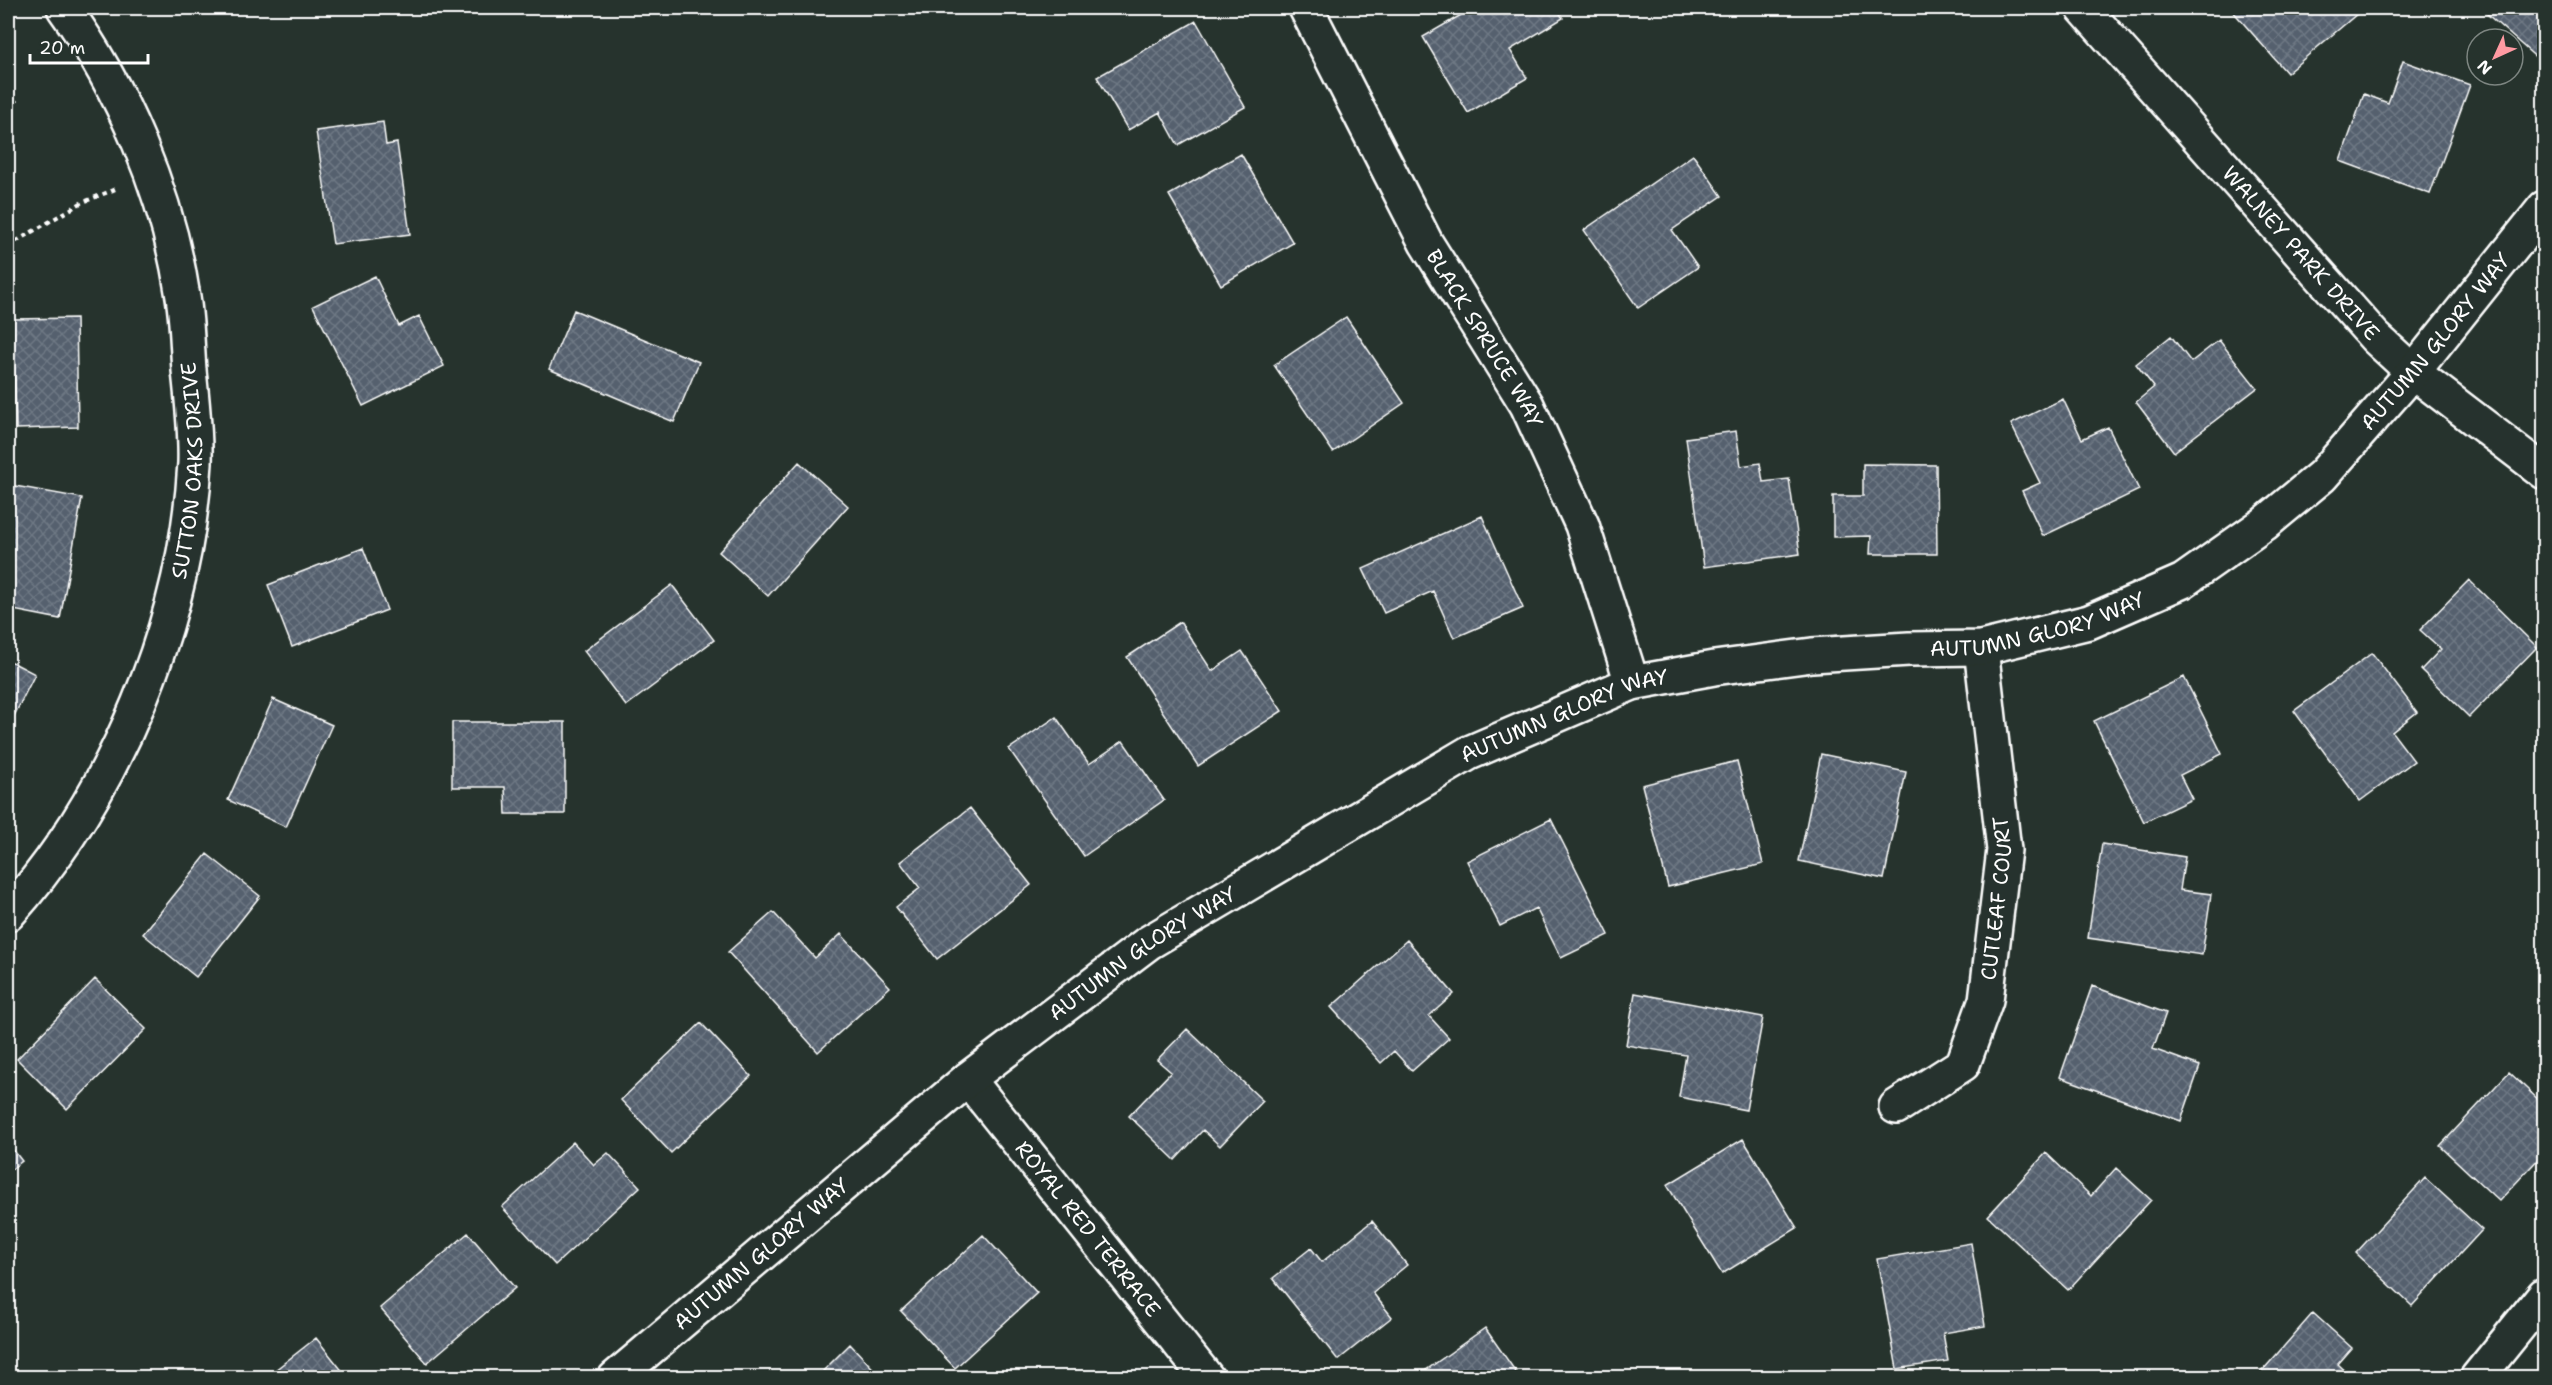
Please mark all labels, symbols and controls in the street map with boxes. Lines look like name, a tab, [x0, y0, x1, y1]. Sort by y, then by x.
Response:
scale bar	[30, 27, 148, 65]
north arrow	[2465, 27, 2525, 87]
text: 20 m	[39, 36, 85, 60]
text: N	[2473, 55, 2497, 79]
street label: WALNEY PARK DRIVE	[2216, 160, 2386, 347]
street label: BLACK SPRUCE WAY	[1420, 244, 1550, 432]
street label: AUTUMN GLORY WAY	[2354, 247, 2517, 436]
street label: SUTTON OAKS DRIVE	[165, 361, 209, 582]
street label: AUTUMN GLORY WAY	[1930, 585, 2150, 663]
street label: AUTUMN GLORY WAY	[1455, 663, 1671, 769]
street label: CUTLEAF COURT	[1974, 815, 2019, 982]
street label: AUTUMN GLORY WAY	[1043, 879, 1242, 1027]
street label: ROYAL RED TERRACE	[1009, 1135, 1167, 1323]
street label: AUTUMN GLORY WAY	[668, 1171, 855, 1336]

